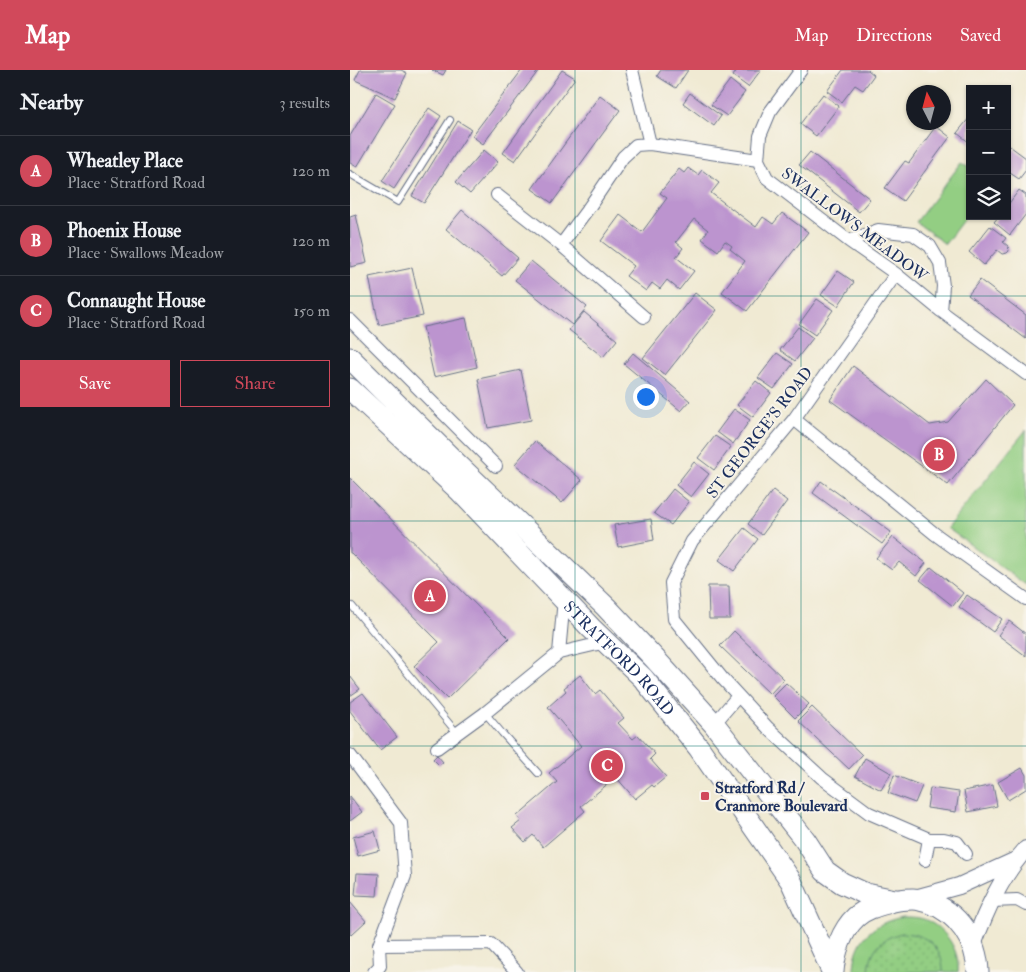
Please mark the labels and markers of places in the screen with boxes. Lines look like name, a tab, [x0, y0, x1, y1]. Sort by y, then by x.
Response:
pin: B	[923, 436, 955, 474]
pin: A	[414, 577, 446, 615]
pin: C	[591, 747, 623, 785]
place label: Stratford Rd / Cranmore Boulevard	[715, 778, 848, 816]
marker: Stratford Rd / Cranmore Boulevard	[699, 790, 711, 802]

